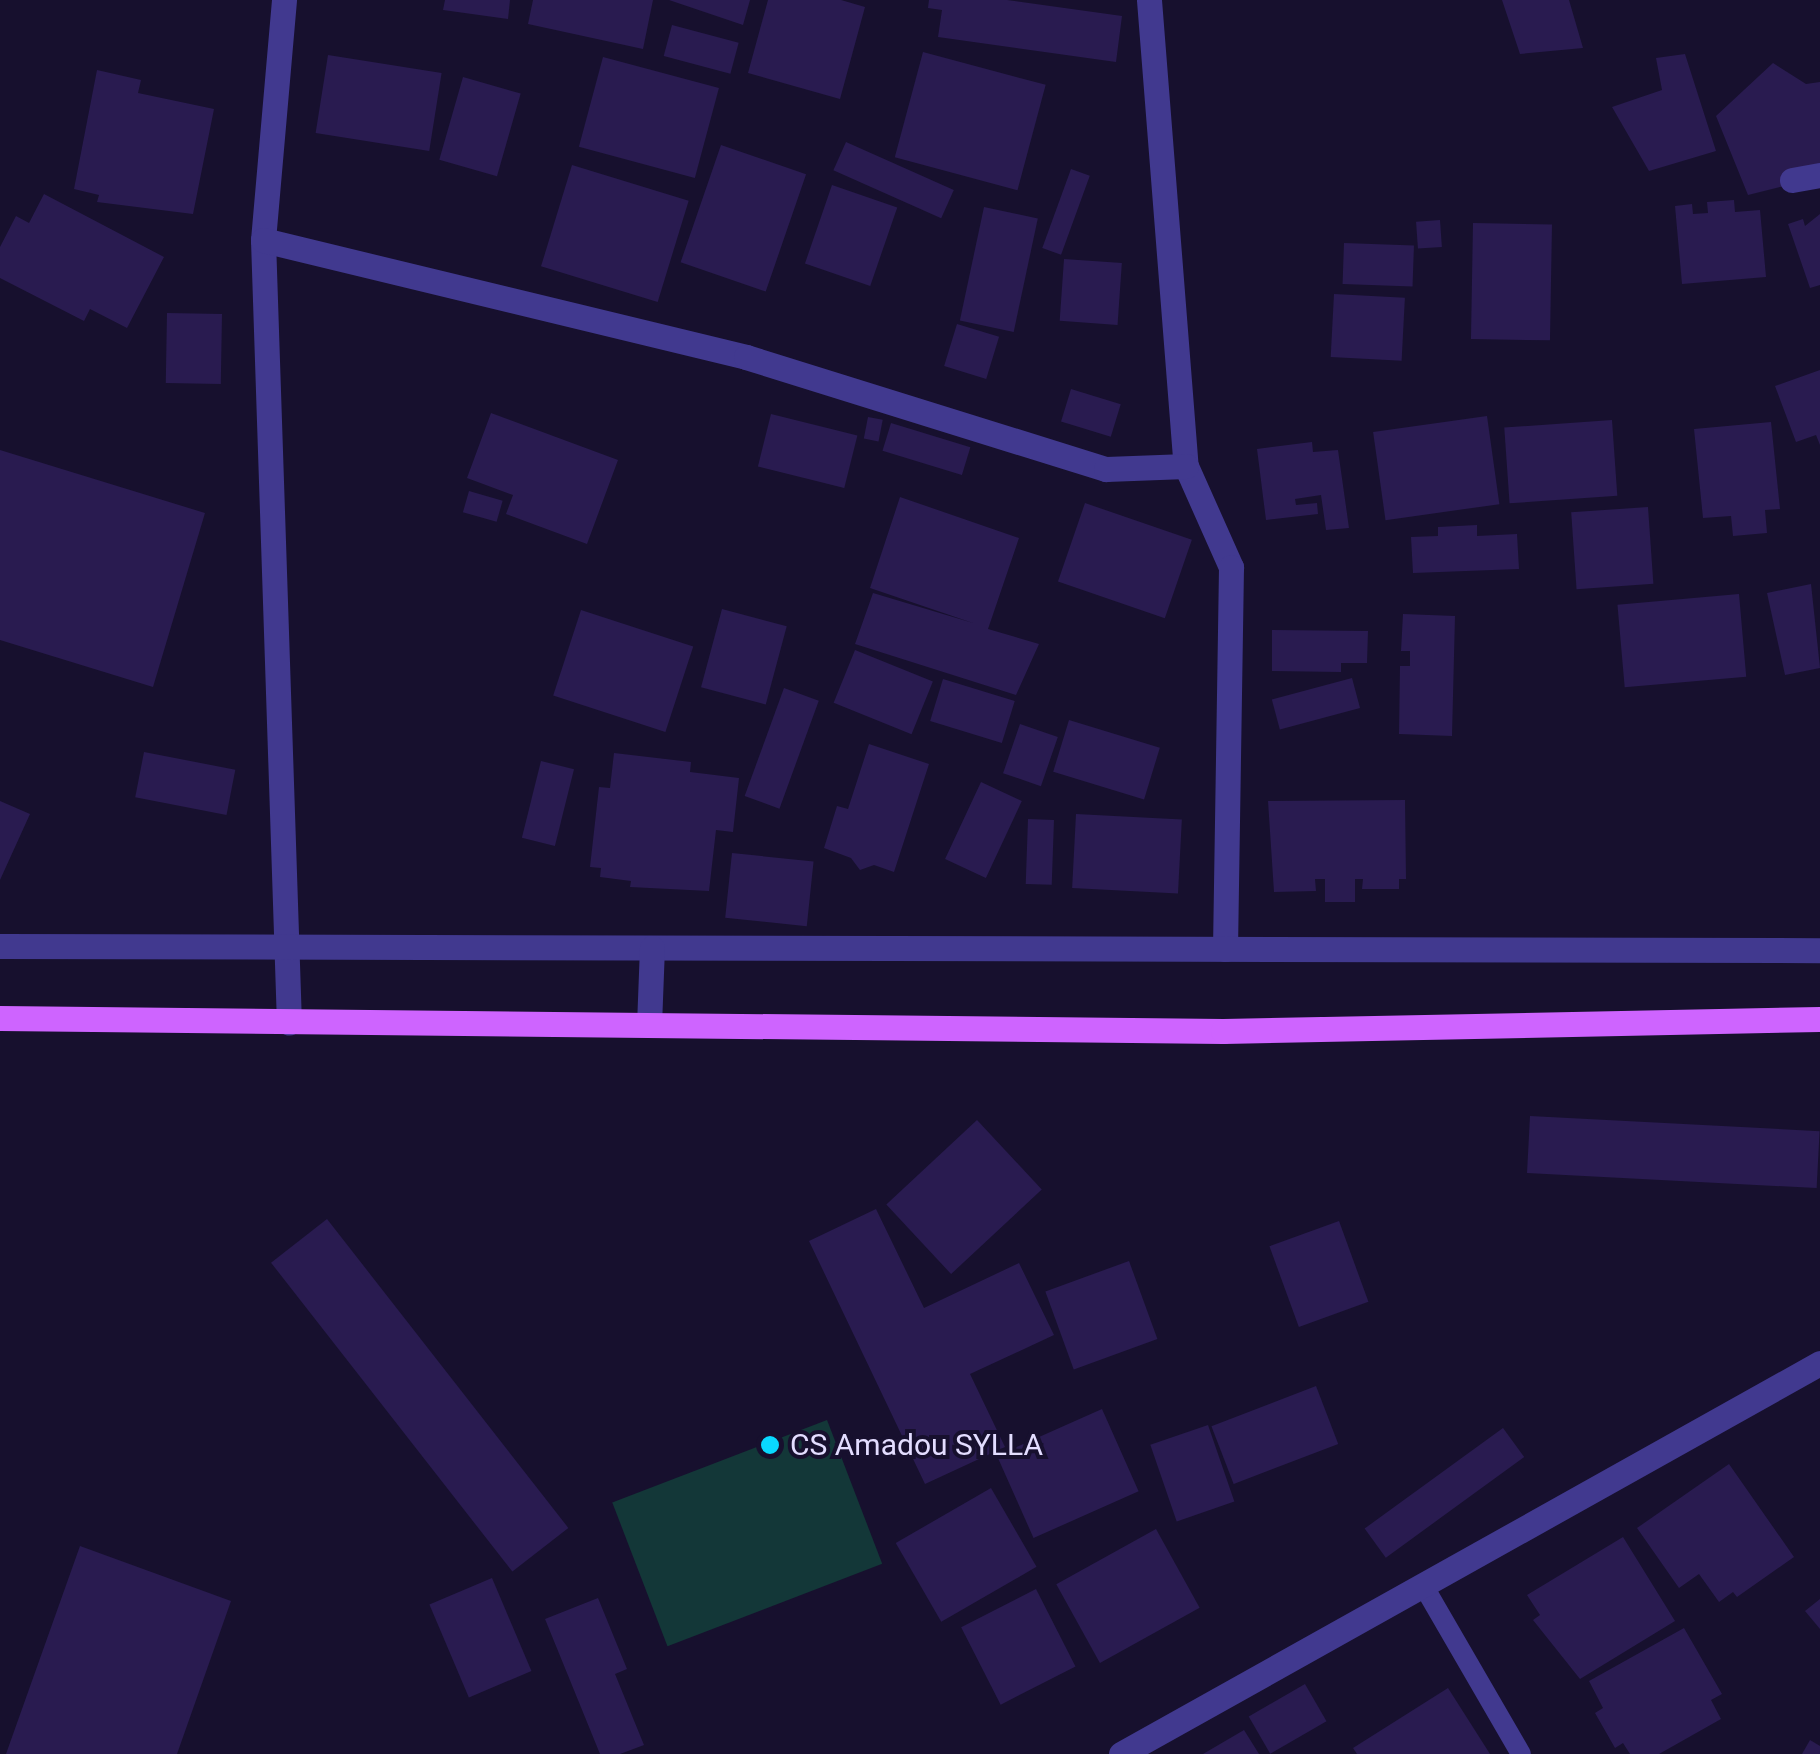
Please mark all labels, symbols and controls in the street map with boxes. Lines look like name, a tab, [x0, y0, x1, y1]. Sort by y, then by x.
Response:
place label: CS Amadou SYLLA	[790, 1427, 1043, 1463]
marker: CS Amadou SYLLA	[759, 1434, 781, 1456]

